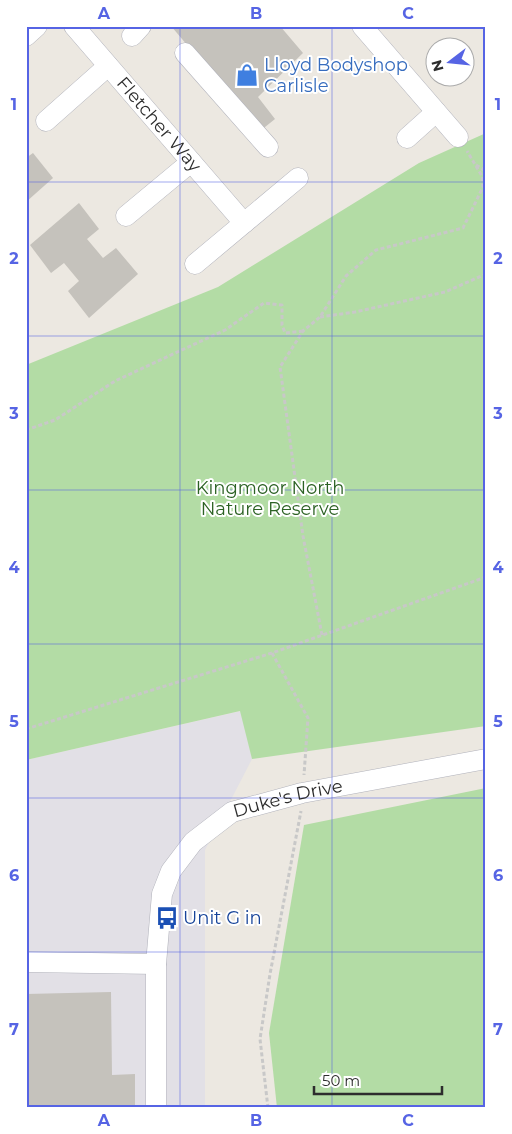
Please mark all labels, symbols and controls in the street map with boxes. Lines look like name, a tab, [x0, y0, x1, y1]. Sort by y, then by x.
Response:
text: A	[97, 4, 111, 23]
text: B	[250, 4, 262, 23]
text: C	[402, 4, 414, 23]
north arrow	[424, 38, 474, 88]
place label: Lloyd Bodyshop Carlisle	[264, 54, 408, 97]
text: N	[427, 58, 448, 74]
shop icon: Lloyd Bodyshop Carlisle	[234, 62, 260, 88]
street label: Fletcher Way	[112, 73, 206, 177]
text: 1	[11, 95, 17, 114]
text: 1	[495, 95, 501, 114]
text: 2	[9, 249, 19, 268]
text: 2	[493, 249, 503, 268]
text: 3	[8, 404, 19, 423]
text: 3	[492, 404, 503, 423]
park label: Kingmoor North Nature Reserve	[196, 477, 344, 520]
text: 4	[8, 558, 20, 577]
text: 4	[492, 558, 504, 577]
text: 5	[9, 712, 19, 731]
text: 5	[493, 712, 503, 731]
street label: Duke's Drive	[230, 775, 344, 822]
text: 6	[9, 866, 19, 885]
text: 6	[493, 866, 503, 885]
bus stop icon: Unit G in	[154, 905, 180, 931]
place label: Unit G in	[183, 907, 262, 929]
text: 7	[9, 1020, 19, 1039]
text: 7	[493, 1020, 503, 1039]
scale bar	[314, 1064, 442, 1096]
text: 50 m	[322, 1071, 360, 1090]
text: A	[97, 1111, 111, 1130]
text: B	[250, 1111, 262, 1130]
text: C	[402, 1111, 414, 1130]

